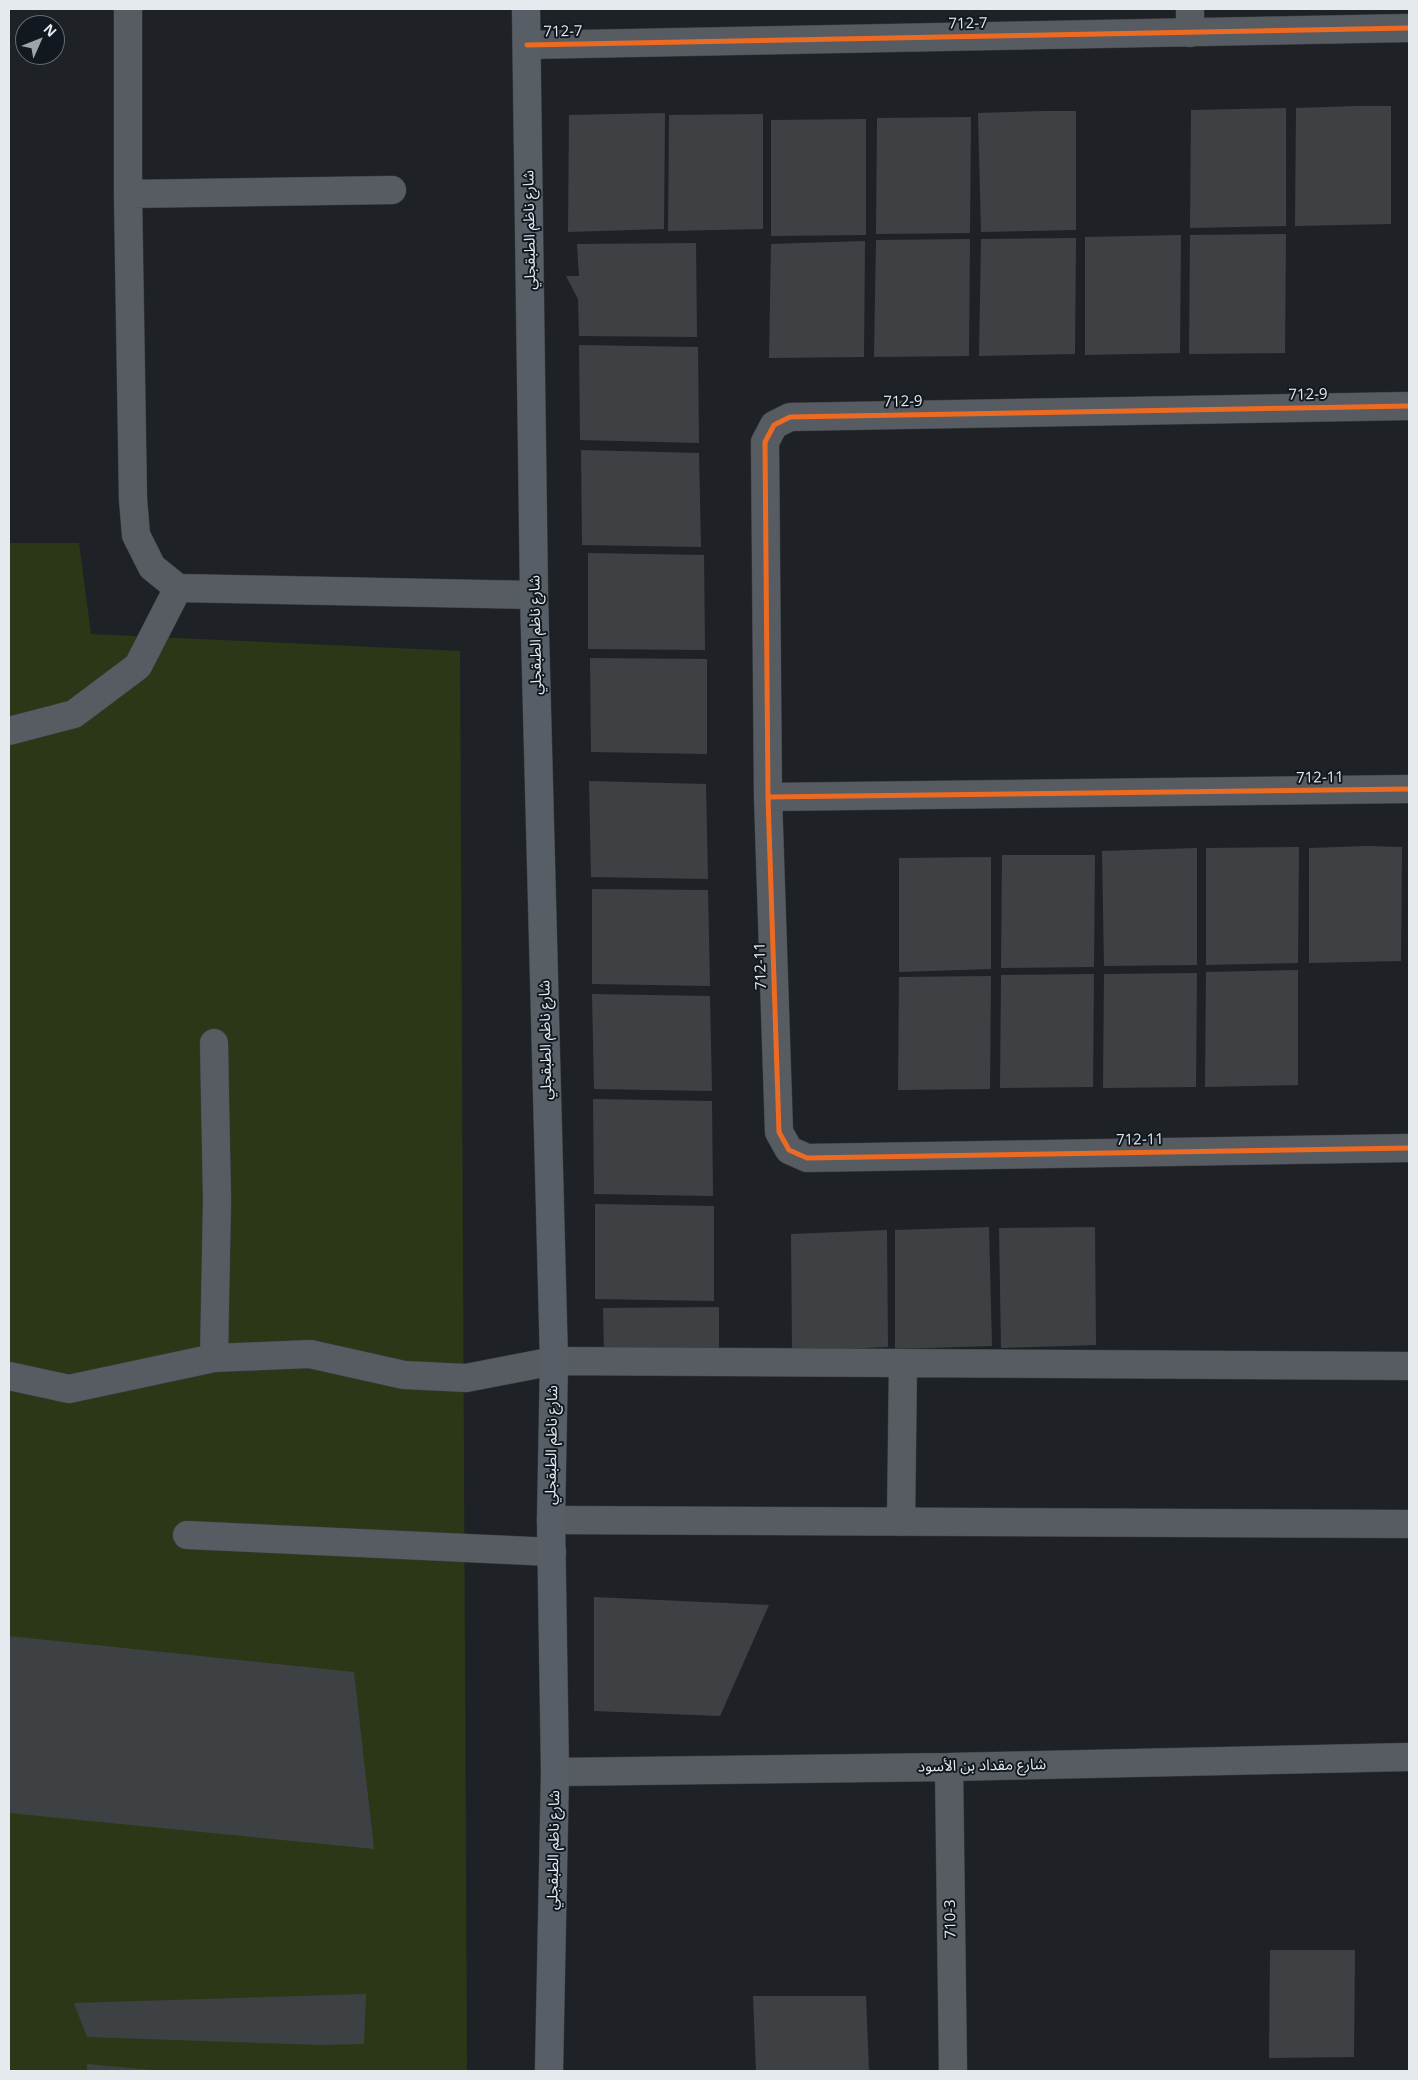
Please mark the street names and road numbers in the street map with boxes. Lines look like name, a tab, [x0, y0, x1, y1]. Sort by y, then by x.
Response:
street label: 712-7	[948, 15, 988, 33]
street label: 712-7	[543, 23, 583, 41]
street label: شارع ناظم الطبقجلي	[520, 170, 540, 290]
street label: 712-9	[1288, 386, 1328, 404]
street label: 712-9	[883, 393, 923, 411]
street label: شارع ناظم الطبقجلي	[526, 575, 546, 695]
street label: 712-11	[1296, 769, 1344, 787]
street label: 712-11	[751, 942, 771, 990]
street label: شارع ناظم الطبقجلي	[536, 980, 556, 1100]
street label: 712-11	[1116, 1131, 1164, 1149]
street label: شارع ناظم الطبقجلي	[542, 1385, 562, 1505]
street label: شارع مقداد بن الأسود	[918, 1756, 1046, 1776]
street label: شارع ناظم الطبقجلي	[544, 1790, 564, 1910]
street label: 710-3	[942, 1899, 960, 1939]

